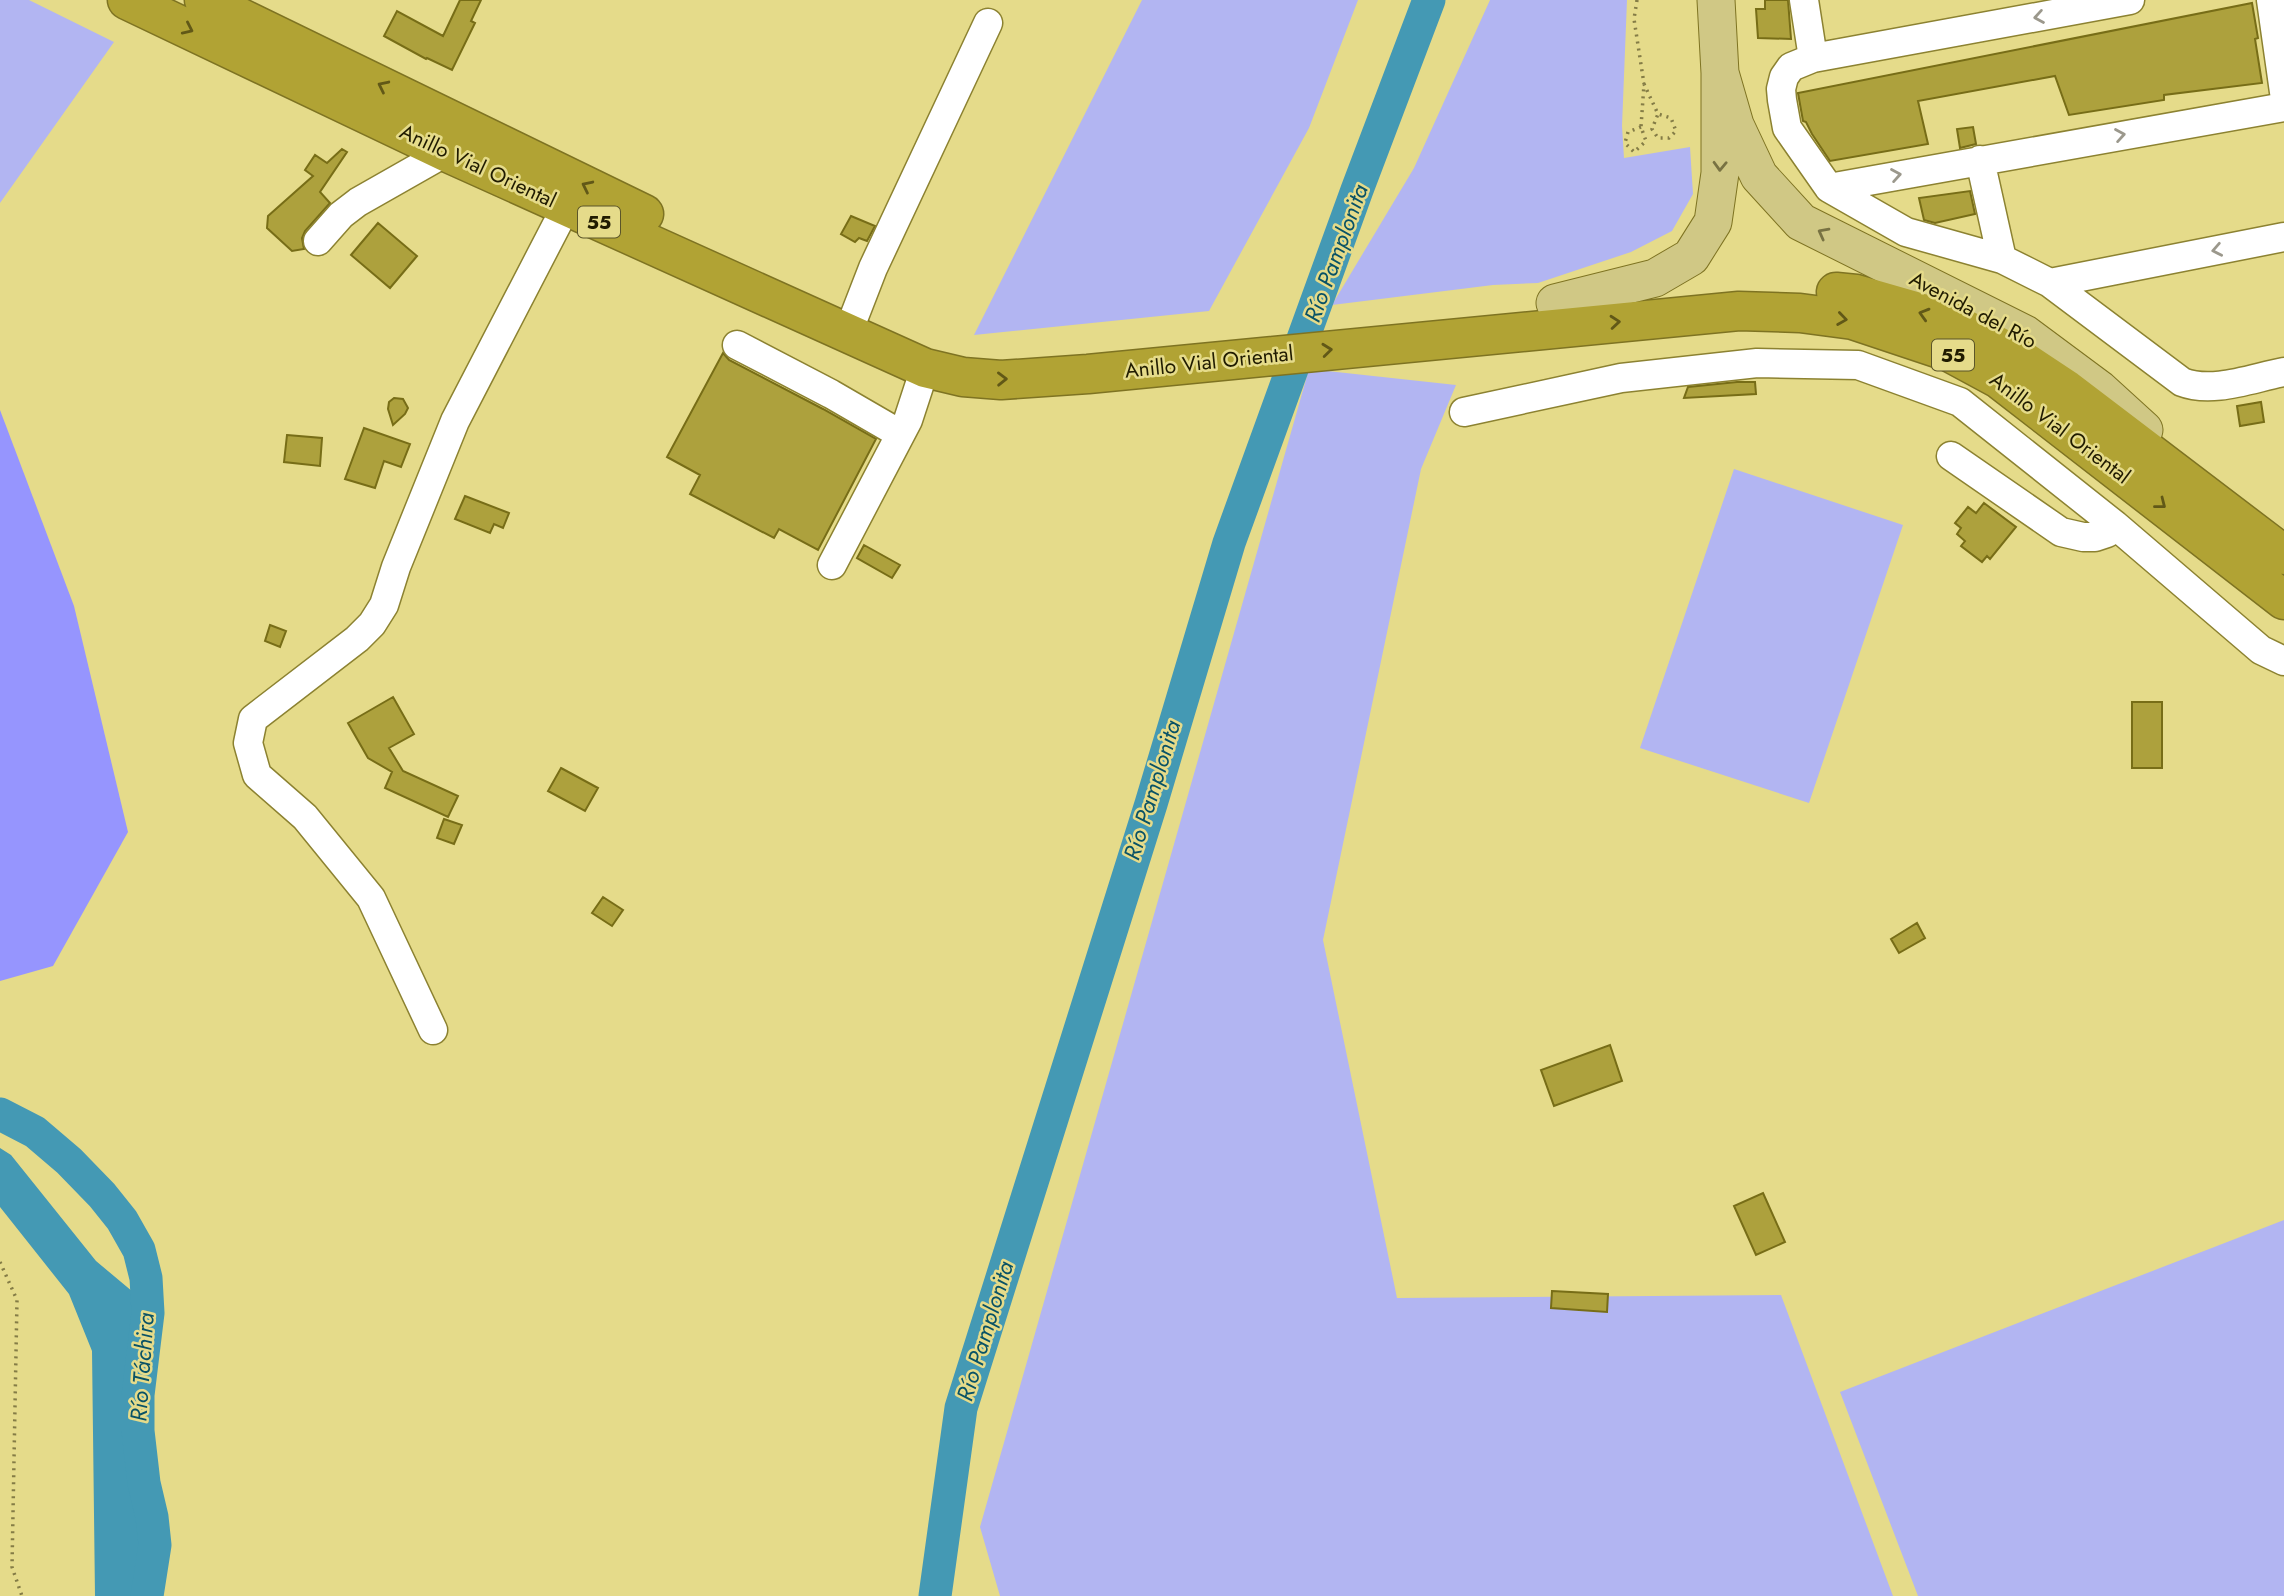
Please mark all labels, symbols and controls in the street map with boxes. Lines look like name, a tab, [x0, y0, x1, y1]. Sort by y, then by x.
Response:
one-way arrow	[2033, 9, 2045, 24]
one-way arrow	[181, 21, 193, 35]
one-way arrow	[378, 80, 390, 94]
street label: Anillo Vial Oriental	[395, 117, 561, 215]
one-way arrow	[2114, 129, 2126, 144]
one-way arrow	[1712, 161, 1727, 172]
one-way arrow	[1890, 169, 1902, 184]
water label: Río Pamplonita	[1295, 179, 1377, 327]
one-way arrow	[582, 181, 594, 195]
road number: 55	[578, 206, 620, 238]
one-way arrow	[1818, 228, 1830, 242]
one-way arrow	[2211, 242, 2223, 257]
street label: Avenida del Río	[1904, 264, 2042, 356]
one-way arrow	[1918, 307, 1930, 322]
one-way arrow	[1836, 311, 1848, 326]
one-way arrow	[1610, 315, 1621, 330]
street label: Anillo Vial Oriental	[1123, 338, 1295, 386]
road number: 55	[1932, 340, 1974, 370]
one-way arrow	[1321, 343, 1332, 358]
street label: Anillo Vial Oriental	[1983, 365, 2137, 491]
one-way arrow	[997, 371, 1008, 387]
one-way arrow	[2154, 496, 2166, 509]
water label: Río Pamplonita	[1115, 716, 1189, 864]
water label: Río Pamplonita	[948, 1257, 1022, 1405]
water label: Río Táchira	[121, 1311, 163, 1423]

